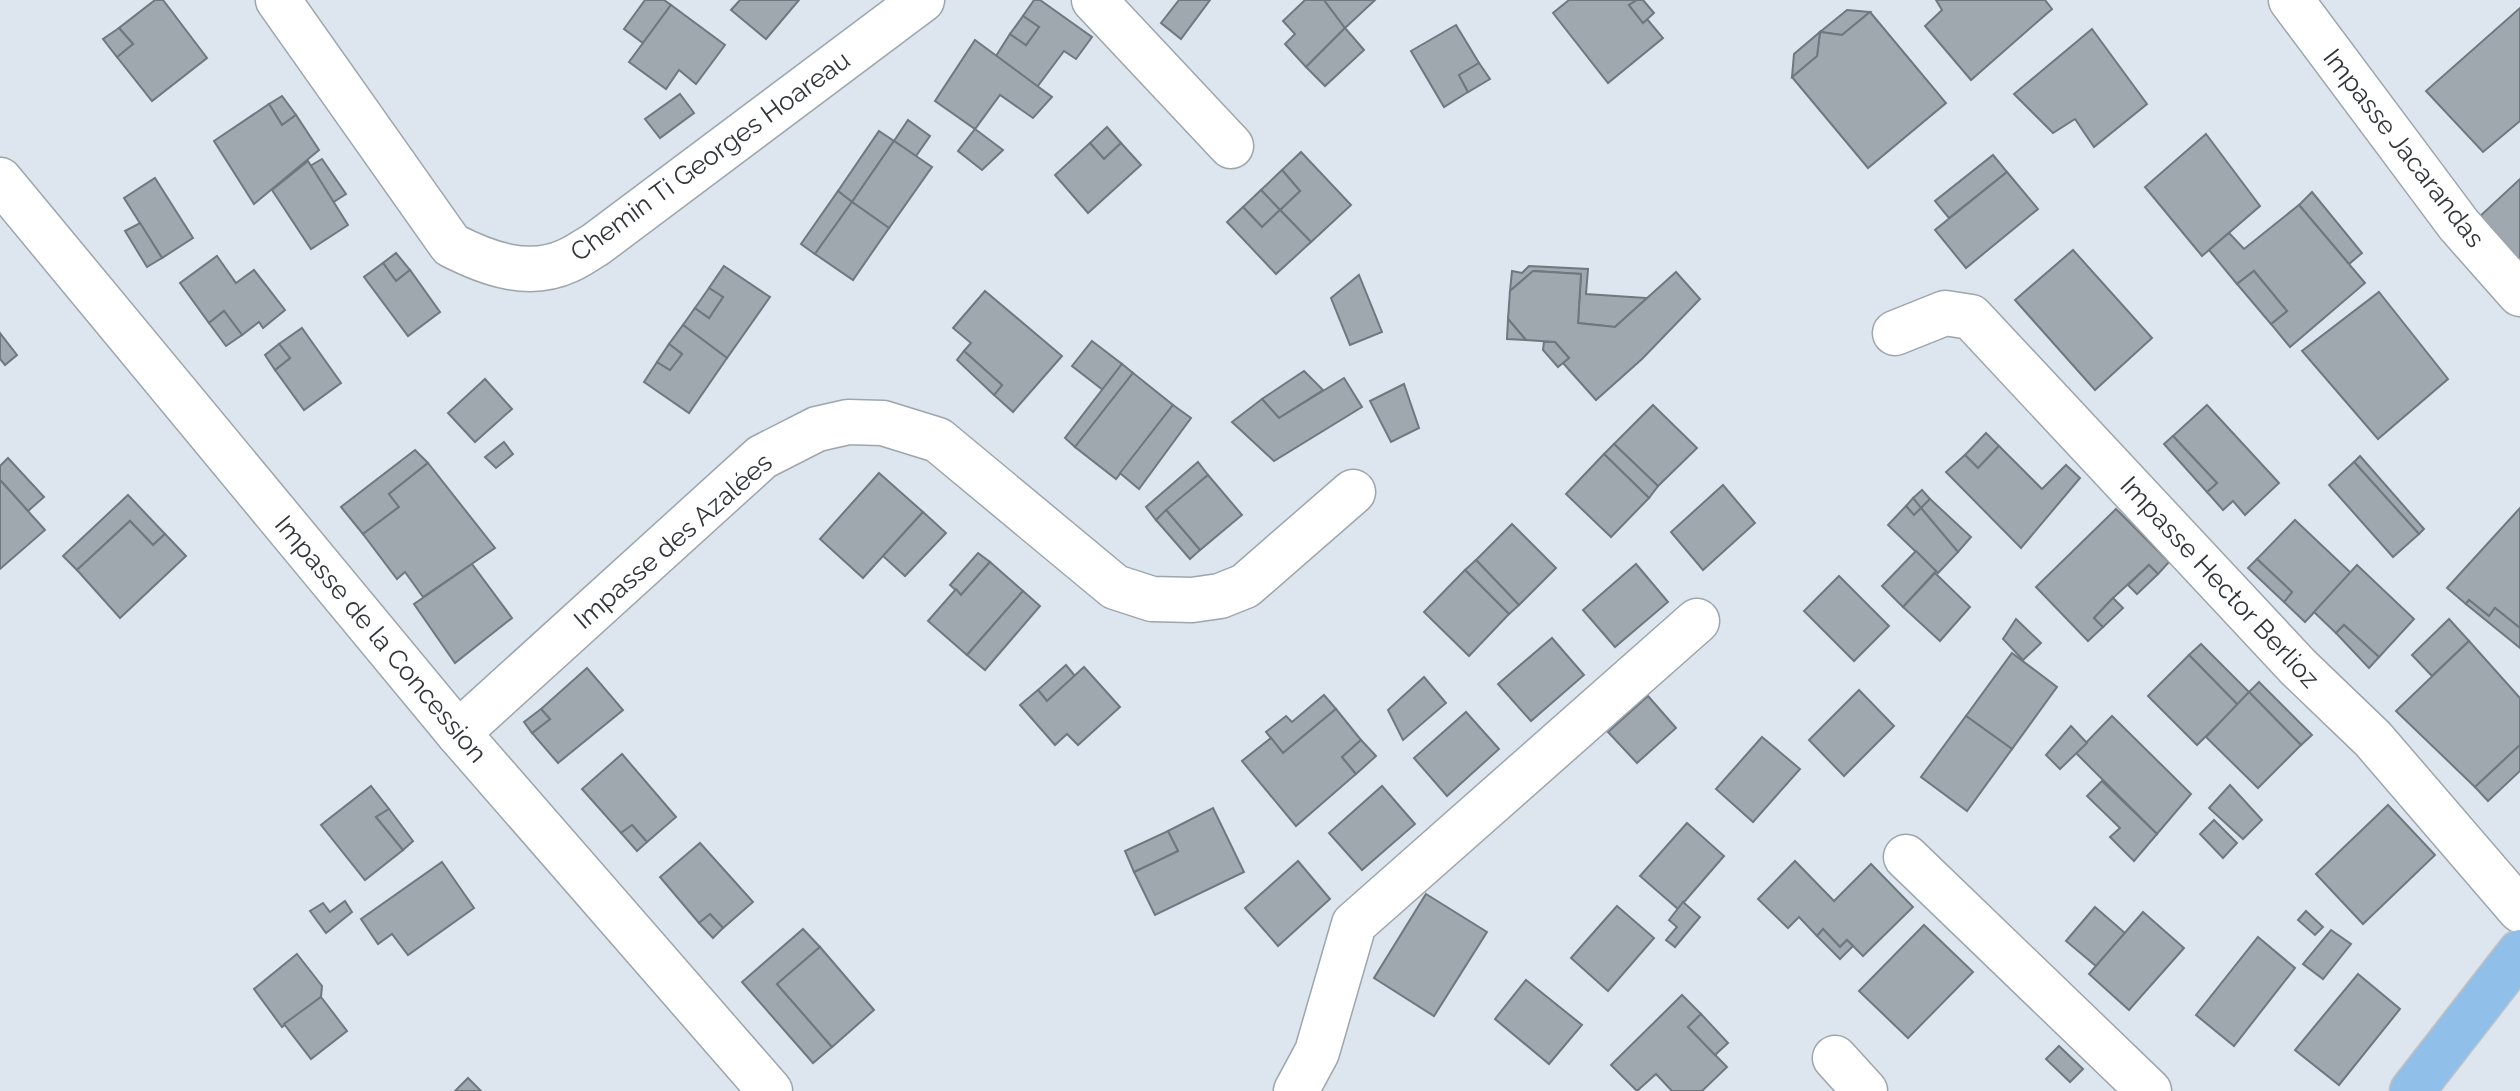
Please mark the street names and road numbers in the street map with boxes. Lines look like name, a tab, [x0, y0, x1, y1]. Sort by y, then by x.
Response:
street label: Impasse Jacarandas	[2317, 43, 2491, 253]
street label: Chemin Ti Georges Hoareau	[565, 45, 855, 267]
street label: Impasse des Azalées	[568, 447, 778, 635]
street label: Impasse Hector Berlioz	[2114, 470, 2326, 694]
street label: Impasse de la Concession	[269, 510, 493, 768]

